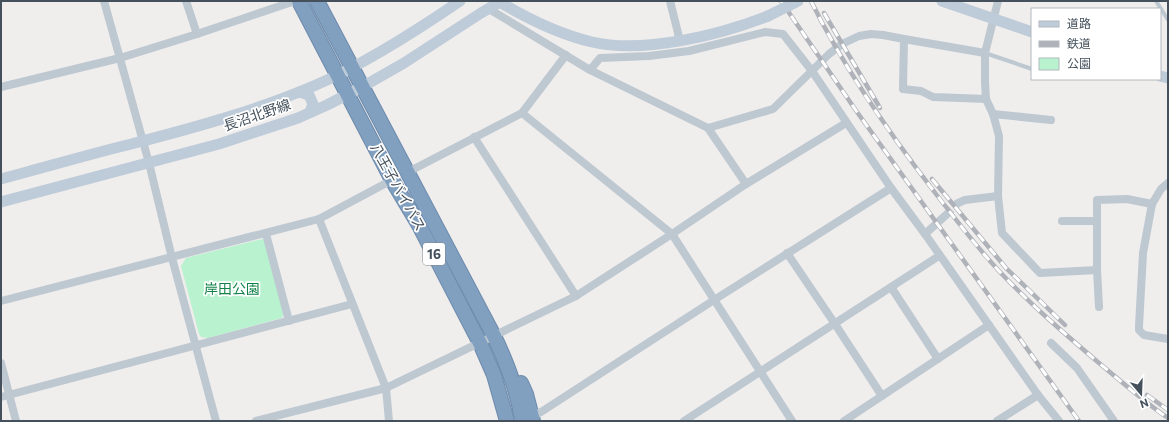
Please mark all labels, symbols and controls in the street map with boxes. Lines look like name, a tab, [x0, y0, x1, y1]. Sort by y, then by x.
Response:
legend	[1031, 8, 1161, 80]
text: 道路	[1067, 16, 1091, 30]
text: 鉄道	[1067, 36, 1091, 50]
text: 公園	[1067, 56, 1091, 70]
street label: 長沼北野線	[221, 95, 293, 134]
street label: 八王子バイパス	[367, 140, 430, 234]
road number: 16	[423, 243, 445, 265]
park label: 岸田公園	[204, 280, 260, 297]
north arrow	[1121, 374, 1161, 414]
text: N	[1138, 396, 1150, 411]

